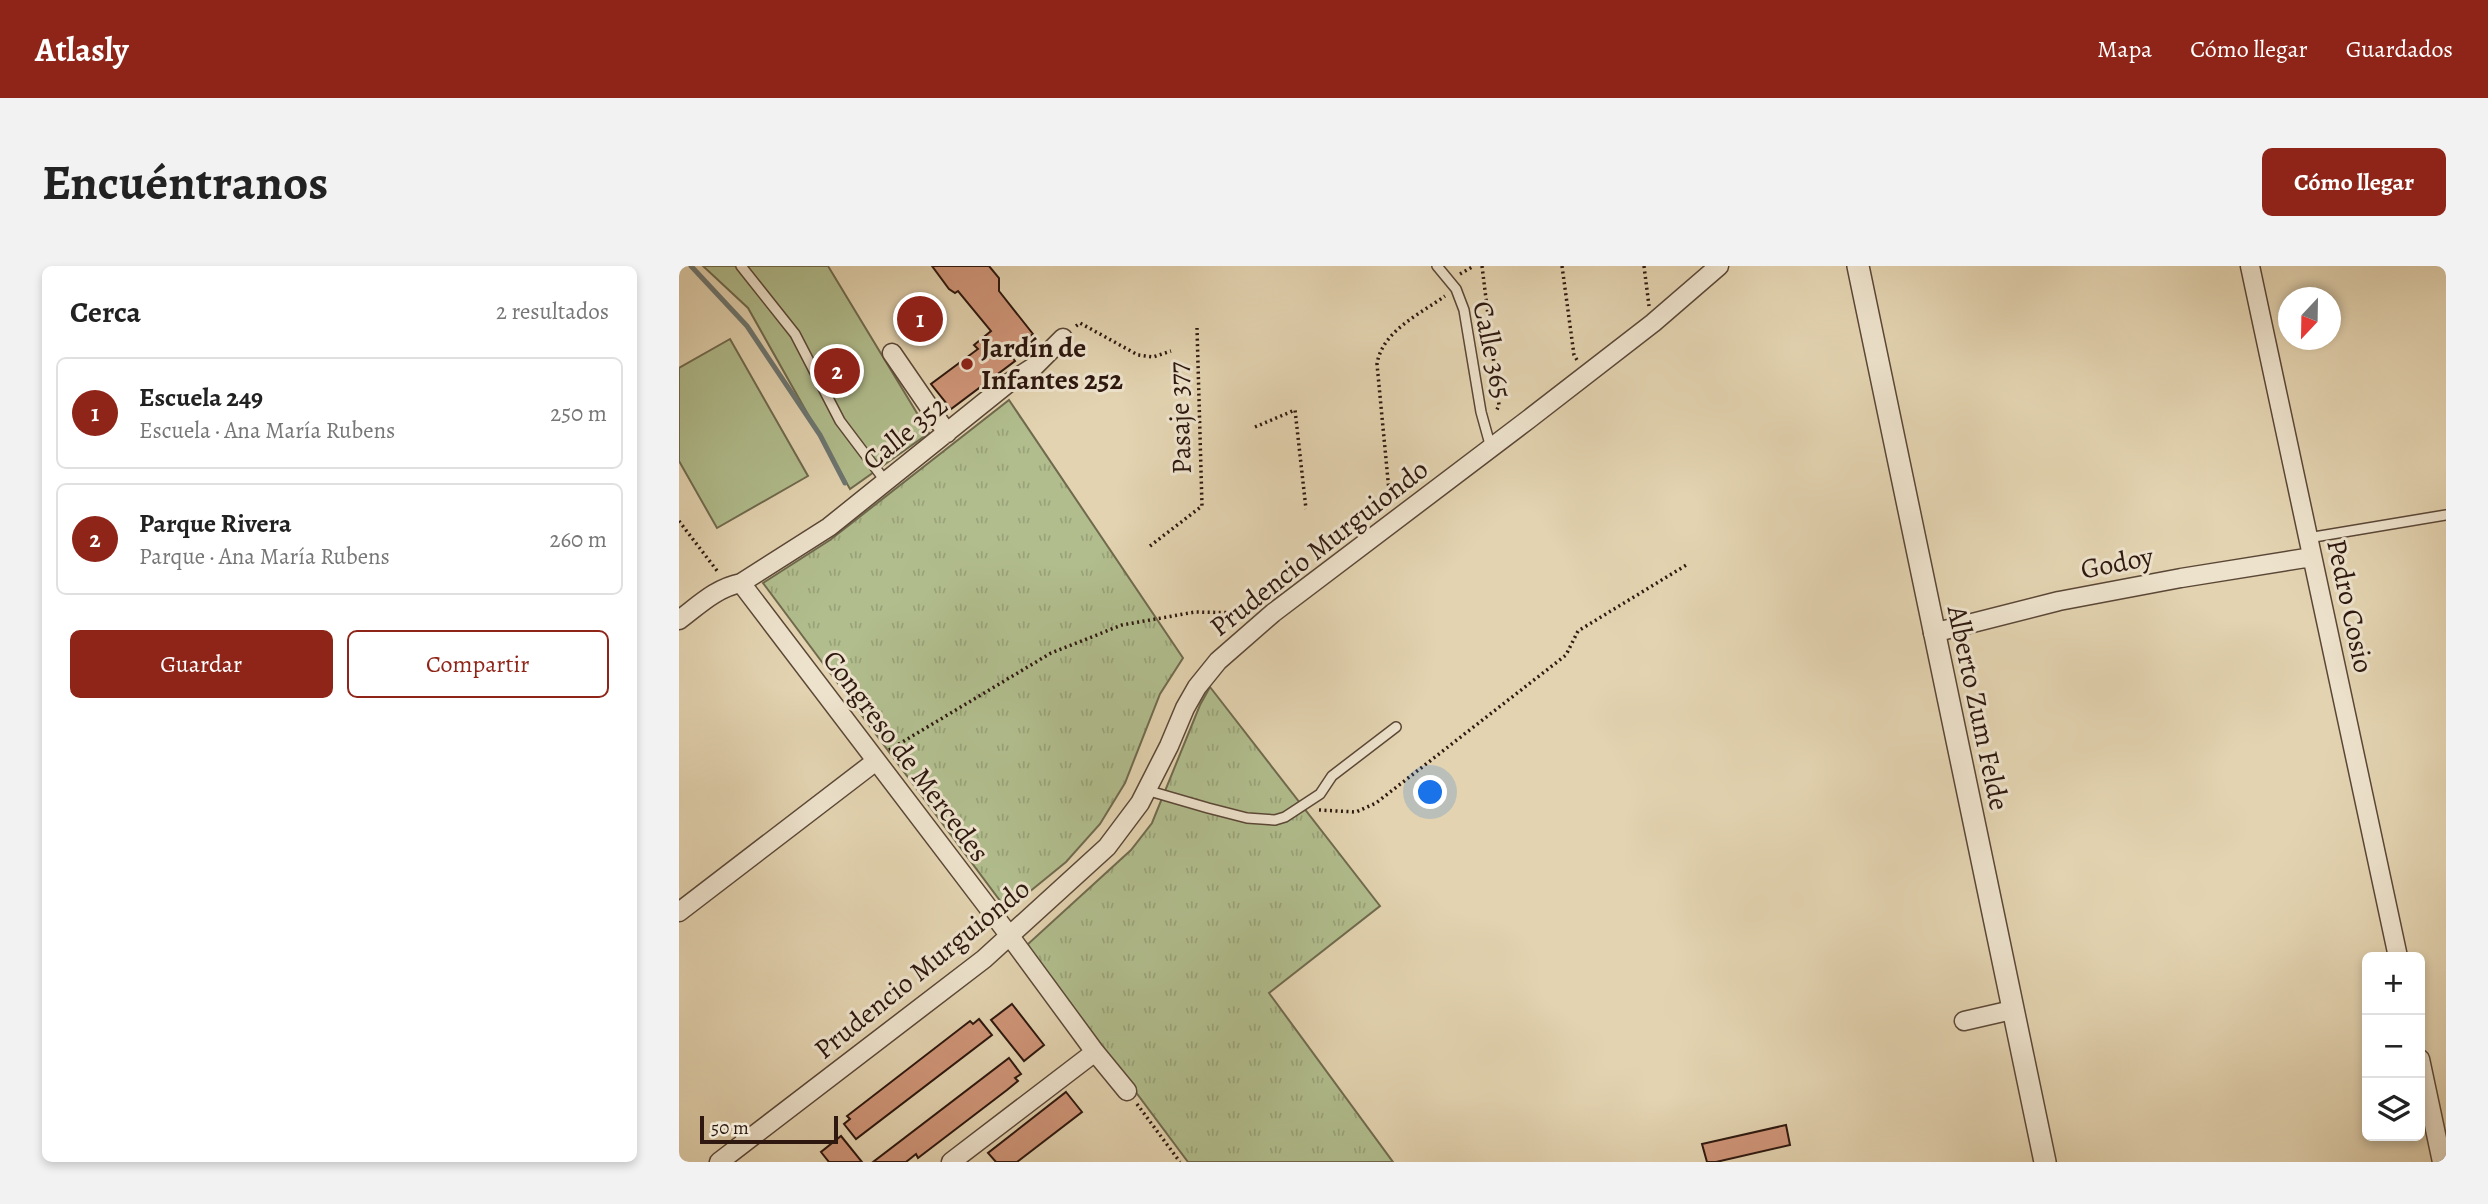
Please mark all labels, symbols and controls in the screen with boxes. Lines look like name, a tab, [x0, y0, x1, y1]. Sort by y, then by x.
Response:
text: Atlasly	[35, 27, 129, 72]
text: Mapa	[2097, 33, 2152, 65]
text: Cómo llegar	[2190, 33, 2308, 65]
text: Guardados	[2346, 33, 2453, 65]
button: Cómo llegar	[2262, 148, 2446, 216]
text: Encuéntranos	[42, 149, 328, 216]
north arrow	[2278, 287, 2341, 350]
text: Cerca	[70, 292, 141, 332]
pin: 1	[897, 293, 943, 345]
text: 2 resultados	[496, 296, 609, 327]
street label: Calle 365	[1463, 298, 1521, 402]
place label: Jardín de Infantes 252	[981, 329, 1123, 399]
pin: 2	[814, 345, 860, 397]
marker: Jardín de Infantes 252	[959, 356, 975, 372]
street label: Pasaje 377	[1159, 361, 1201, 475]
text: Escuela 249	[139, 380, 263, 415]
street label: Calle 352	[854, 387, 956, 479]
text: 1	[91, 398, 99, 429]
text: 250 m	[550, 398, 607, 429]
text: Escuela · Ana María Rubens	[139, 415, 395, 446]
street label: Prudencio Murguiondo	[1202, 451, 1436, 645]
text: Parque Rivera	[139, 506, 292, 541]
text: 2	[89, 524, 101, 555]
text: 260 m	[549, 524, 607, 555]
street label: Pedro Cosio	[2317, 536, 2383, 676]
street label: Godoy	[2077, 537, 2157, 589]
text: Parque · Ana María Rubens	[139, 541, 390, 572]
street label: Alberto Zum Felde	[1938, 601, 2018, 814]
button: Guardar	[70, 630, 333, 698]
button: Compartir	[347, 630, 609, 698]
street label: Congreso de Mercedes	[814, 642, 998, 870]
your location	[1413, 775, 1447, 809]
street label: Prudencio Murguiondo	[806, 870, 1038, 1068]
map controls	[2362, 952, 2425, 1141]
button: +	[2362, 952, 2425, 1015]
button: −	[2362, 1015, 2425, 1078]
button: layers	[2362, 1078, 2425, 1141]
scale bar	[700, 1113, 838, 1145]
text: 50 m	[711, 1115, 749, 1141]

